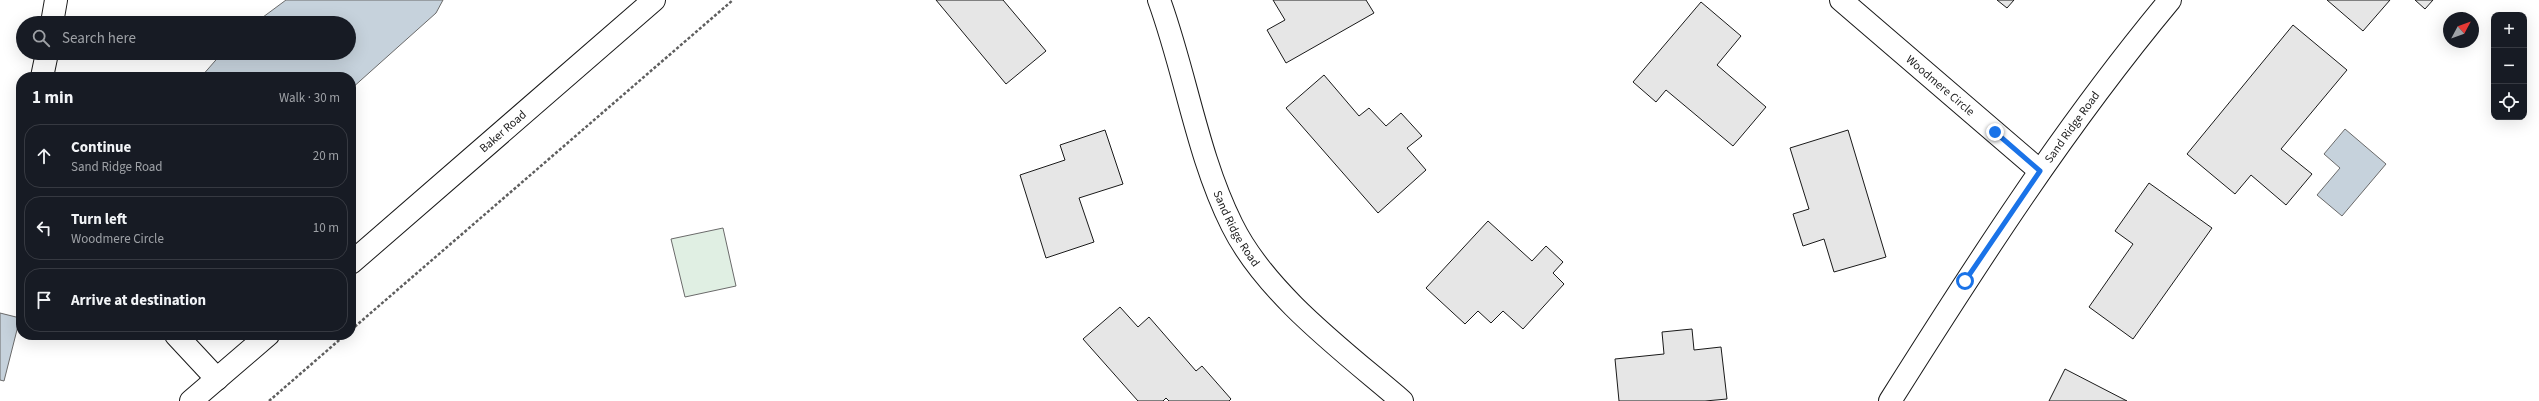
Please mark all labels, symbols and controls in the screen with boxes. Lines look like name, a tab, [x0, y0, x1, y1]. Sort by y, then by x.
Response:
north arrow	[2443, 12, 2479, 48]
map controls	[2491, 12, 2527, 120]
button: +	[2491, 12, 2527, 48]
search box	[16, 16, 356, 60]
icon: search	[30, 27, 52, 49]
text: Search here	[62, 28, 136, 49]
button: −	[2491, 48, 2527, 84]
street label: Woodmere Circle	[1902, 51, 1978, 120]
button: locate	[2491, 84, 2527, 120]
text: 1 min	[32, 86, 73, 110]
street label: Sand Ridge Road	[2040, 88, 2104, 166]
text: Walk · 30 m	[279, 89, 340, 107]
street label: Baker Road	[476, 106, 530, 156]
route end	[1986, 123, 2004, 141]
text: Continue	[71, 137, 131, 158]
icon: ahead	[33, 145, 55, 167]
text: 20 m	[313, 147, 339, 165]
text: Sand Ridge Road	[71, 158, 163, 176]
street label: Sand Ridge Road	[1209, 188, 1264, 270]
text: Turn left	[71, 209, 127, 230]
icon: left	[33, 217, 55, 239]
text: 10 m	[313, 219, 339, 237]
text: Woodmere Circle	[71, 230, 164, 248]
route start	[1956, 272, 1974, 290]
icon: arrive	[33, 289, 55, 311]
text: Arrive at destination	[71, 290, 206, 311]

